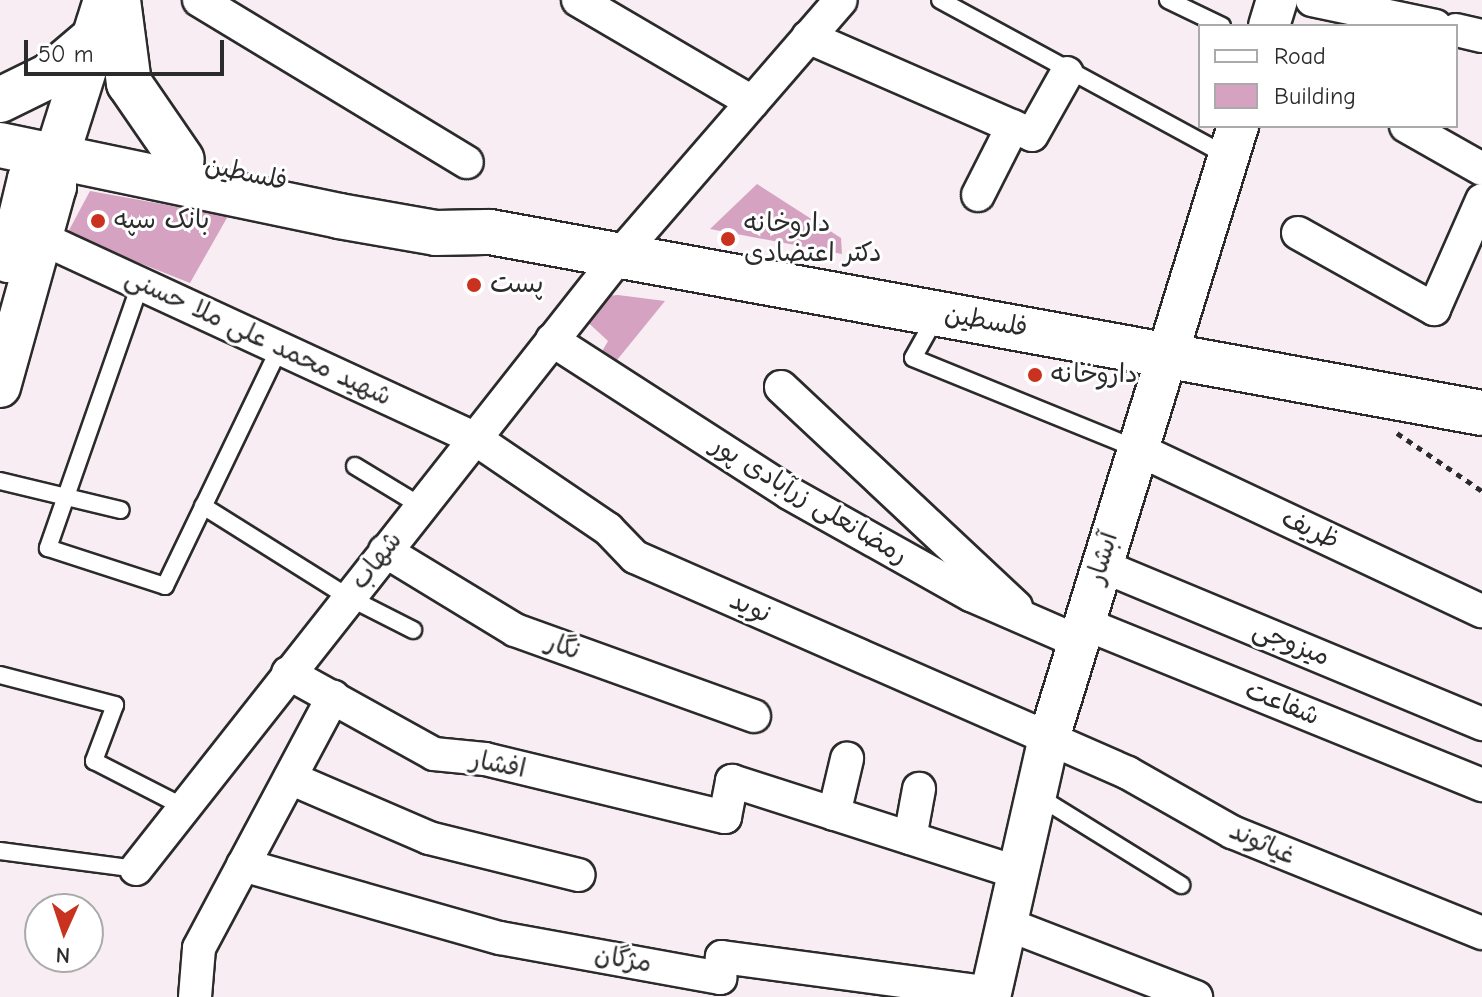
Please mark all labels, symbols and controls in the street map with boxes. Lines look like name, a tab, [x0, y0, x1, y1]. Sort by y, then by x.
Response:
scale bar	[28, 24, 228, 74]
legend	[1198, 24, 1458, 128]
text: 50 m	[38, 40, 94, 68]
text: Road	[1274, 42, 1326, 70]
text: Building	[1274, 82, 1356, 110]
street label: فلسطین	[202, 150, 290, 198]
place label: بانک سپه	[114, 205, 209, 237]
place label: داروخانه دکتر اعتضادی	[744, 208, 882, 270]
marker: بانک سپه	[89, 212, 107, 230]
marker: داروخانه دکتر اعتضادی	[719, 230, 737, 248]
street label: شهید محمد علی ملا حسنی	[120, 263, 396, 413]
place label: پست	[490, 269, 544, 301]
marker: پست	[465, 276, 483, 294]
street label: فلسطین	[942, 299, 1030, 345]
place label: داروخانه	[1051, 359, 1138, 391]
marker: داروخانه	[1026, 366, 1044, 384]
street label: رمضانعلی زرآبادی پور	[705, 430, 913, 572]
street label: ظریف	[1276, 503, 1344, 557]
street label: شهاب	[345, 526, 409, 596]
street label: آبشار	[1080, 528, 1126, 588]
street label: نوید	[725, 585, 775, 631]
street label: میزوجی	[1248, 615, 1334, 673]
street label: نگار	[542, 627, 584, 667]
street label: شفاعت	[1240, 675, 1324, 733]
street label: افشار	[468, 744, 528, 786]
street label: غیاثوند	[1224, 816, 1300, 872]
north arrow	[24, 893, 104, 973]
street label: مژگان	[592, 940, 654, 980]
text: N	[55, 942, 71, 968]

